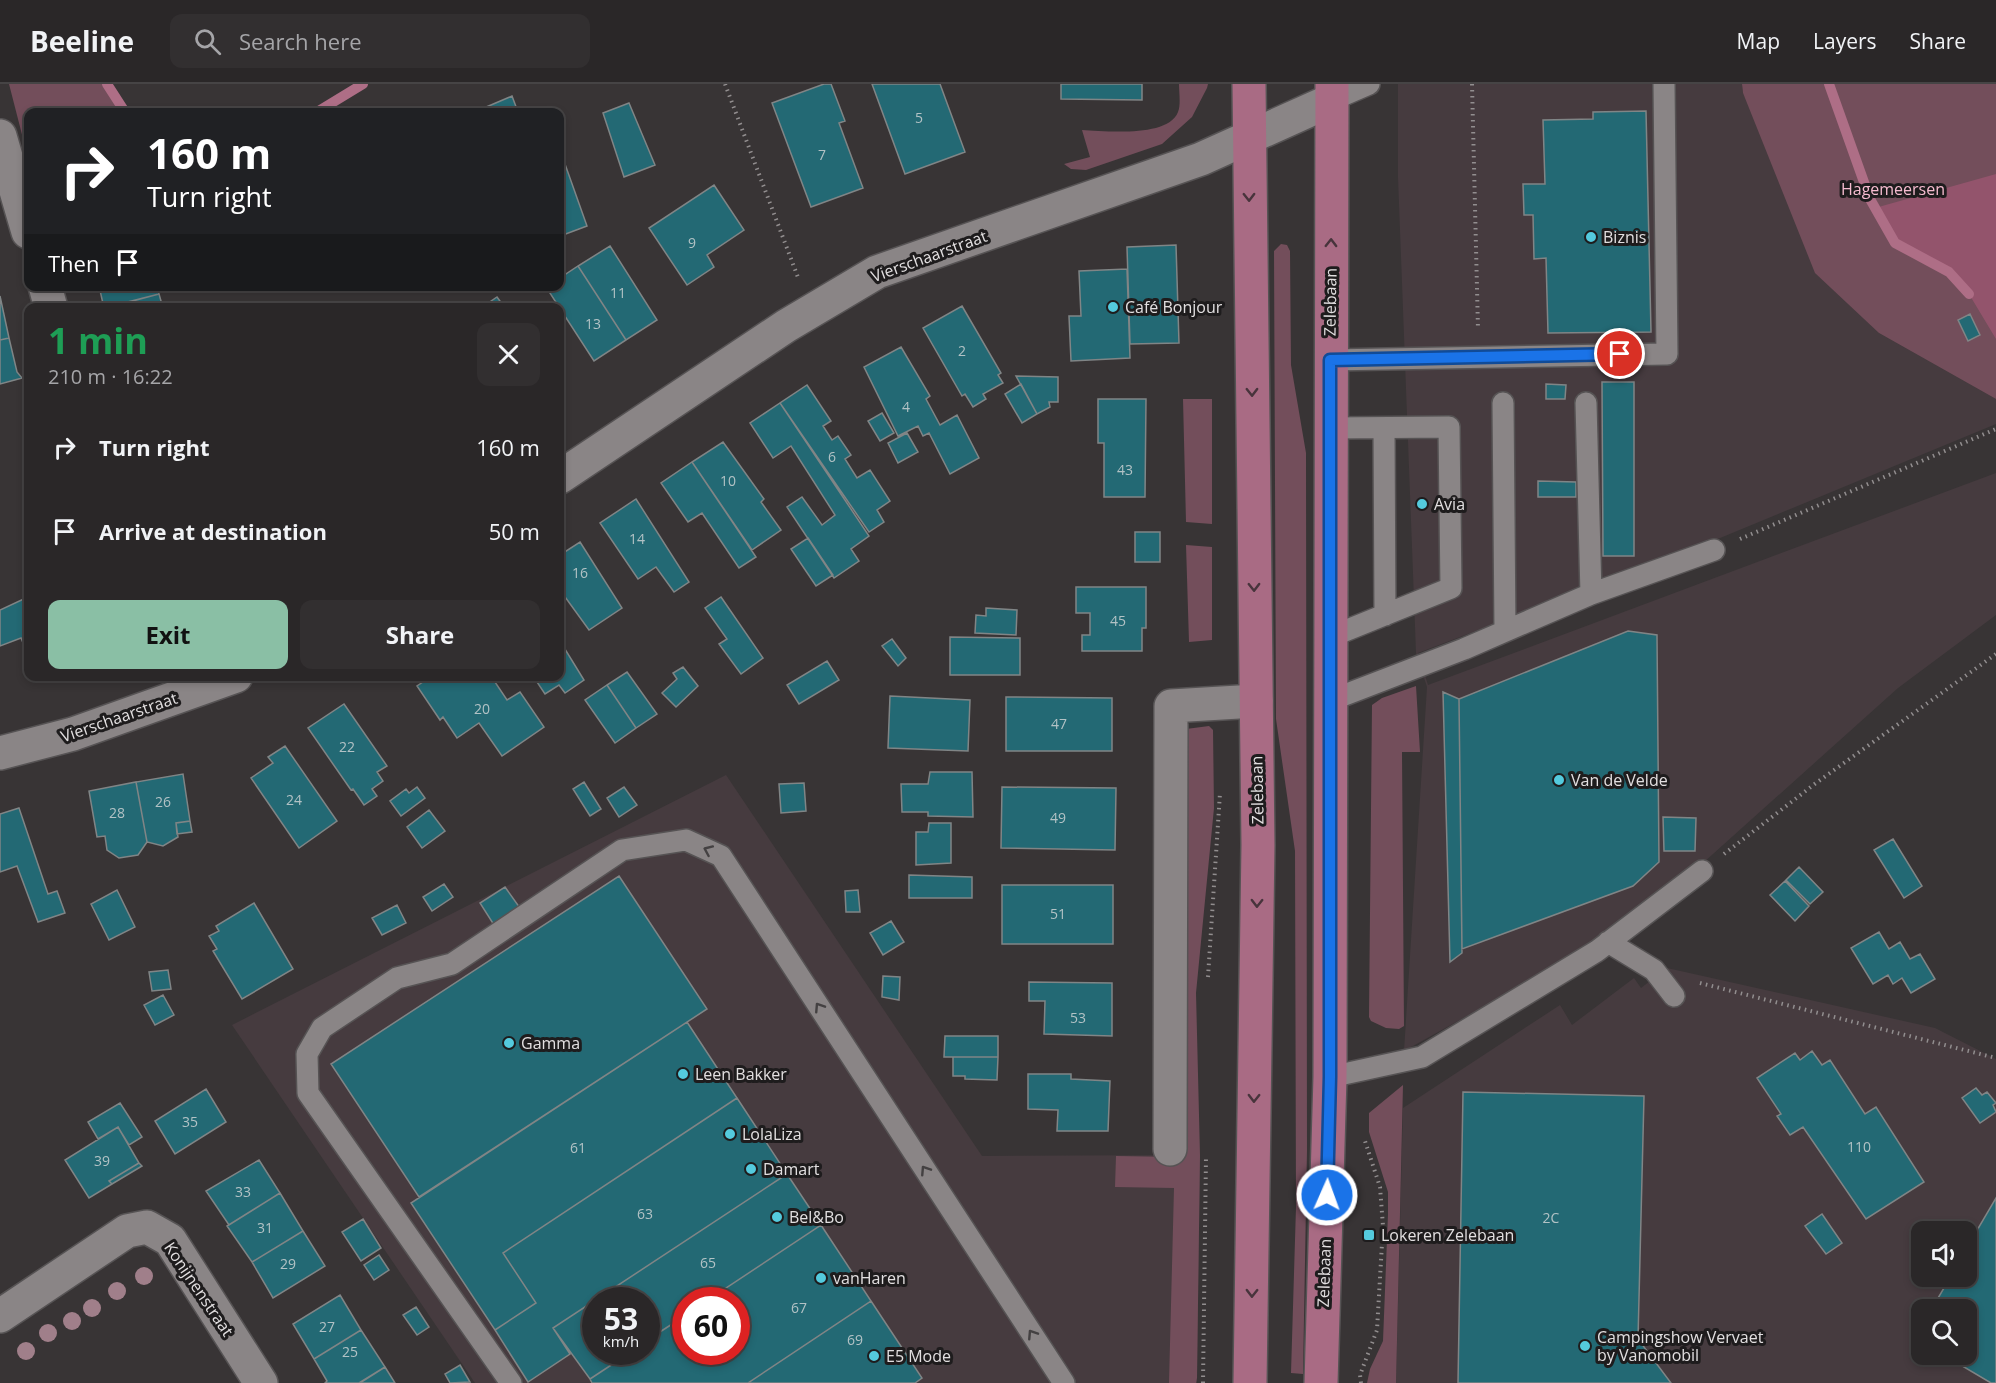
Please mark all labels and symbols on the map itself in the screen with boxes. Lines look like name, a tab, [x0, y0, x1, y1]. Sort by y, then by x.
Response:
house number: 5	[915, 108, 923, 127]
house number: 7	[818, 145, 826, 164]
park label: Hagemeersen	[1841, 178, 1945, 200]
one-way arrow	[1243, 193, 1255, 202]
street label: Vierschaarstraat	[868, 225, 990, 287]
place label: Biznis	[1603, 226, 1646, 248]
marker: Biznis	[1584, 230, 1598, 244]
house number: 9	[688, 233, 696, 252]
one-way arrow	[1325, 238, 1337, 247]
street label: Zelebaan	[1318, 268, 1342, 336]
house number: 11	[610, 283, 626, 302]
place label: Café Bonjour	[1125, 296, 1223, 318]
marker: Café Bonjour	[1106, 300, 1120, 314]
house number: 13	[585, 314, 601, 333]
pin	[1594, 328, 1645, 379]
house number: 2	[958, 341, 966, 360]
one-way arrow	[1246, 388, 1258, 397]
house number: 4	[902, 397, 910, 416]
house number: 6	[828, 447, 836, 466]
house number: 43	[1117, 460, 1133, 479]
house number: 10	[720, 471, 736, 490]
place label: Avia	[1434, 493, 1465, 515]
marker: Avia	[1415, 497, 1429, 511]
house number: 14	[629, 529, 645, 548]
house number: 16	[572, 563, 588, 582]
one-way arrow	[1248, 583, 1261, 592]
house number: 45	[1110, 611, 1126, 630]
street label: Vierschaarstraat	[58, 687, 180, 747]
house number: 20	[474, 699, 490, 718]
house number: 47	[1051, 714, 1067, 733]
house number: 22	[339, 737, 355, 756]
street label: Zelebaan	[1245, 756, 1269, 824]
place label: Van de Velde	[1571, 769, 1668, 791]
marker: Van de Velde	[1552, 773, 1566, 787]
house number: 24	[286, 790, 302, 809]
house number: 26	[155, 792, 171, 811]
house number: 28	[109, 803, 125, 822]
house number: 49	[1050, 808, 1066, 827]
one-way arrow	[703, 845, 714, 857]
one-way arrow	[1251, 899, 1263, 908]
house number: 51	[1050, 904, 1066, 923]
one-way arrow	[815, 1003, 827, 1013]
house number: 53	[1070, 1008, 1086, 1027]
place label: Gamma	[521, 1032, 580, 1054]
marker: Gamma	[502, 1036, 516, 1050]
place label: Leen Bakker	[695, 1063, 787, 1085]
marker: Leen Bakker	[676, 1067, 690, 1081]
one-way arrow	[1248, 1094, 1260, 1103]
house number: 35	[182, 1112, 198, 1131]
place label: LolaLiza	[742, 1123, 802, 1145]
marker: LolaLiza	[723, 1127, 737, 1141]
house number: 110	[1847, 1137, 1871, 1156]
house number: 61	[570, 1138, 586, 1157]
house number: 39	[94, 1151, 110, 1170]
place label: Damart	[763, 1158, 820, 1180]
marker: Damart	[744, 1162, 758, 1176]
position arrow	[1295, 1163, 1359, 1227]
one-way arrow	[922, 1166, 933, 1177]
house number: 33	[235, 1182, 251, 1201]
house number: 63	[637, 1204, 653, 1223]
place label: Bel&Bo	[789, 1206, 844, 1228]
house number: 2C	[1543, 1208, 1560, 1227]
marker: Bel&Bo	[770, 1210, 784, 1224]
house number: 31	[257, 1218, 273, 1237]
place label: Lokeren Zelebaan	[1381, 1224, 1514, 1246]
marker: Lokeren Zelebaan	[1362, 1228, 1376, 1242]
street label: Konijnenstraat	[159, 1238, 239, 1341]
street label: Zelebaan	[1312, 1238, 1336, 1308]
house number: 65	[700, 1253, 716, 1272]
house number: 29	[280, 1254, 296, 1273]
place label: vanHaren	[833, 1267, 906, 1289]
marker: vanHaren	[814, 1271, 828, 1285]
speed limit sign: 60	[672, 1287, 750, 1365]
one-way arrow	[1245, 1289, 1258, 1298]
house number: 67	[791, 1298, 807, 1317]
house number: 27	[319, 1317, 335, 1336]
place label: Campingshow Vervaet by Vanomobil	[1597, 1326, 1764, 1366]
house number: 69	[847, 1330, 863, 1349]
one-way arrow	[1027, 1330, 1039, 1340]
marker: Campingshow Vervaet by Vanomobil	[1578, 1339, 1592, 1353]
house number: 25	[342, 1342, 358, 1361]
place label: E5 Mode	[886, 1345, 951, 1367]
marker: E5 Mode	[867, 1349, 881, 1363]

